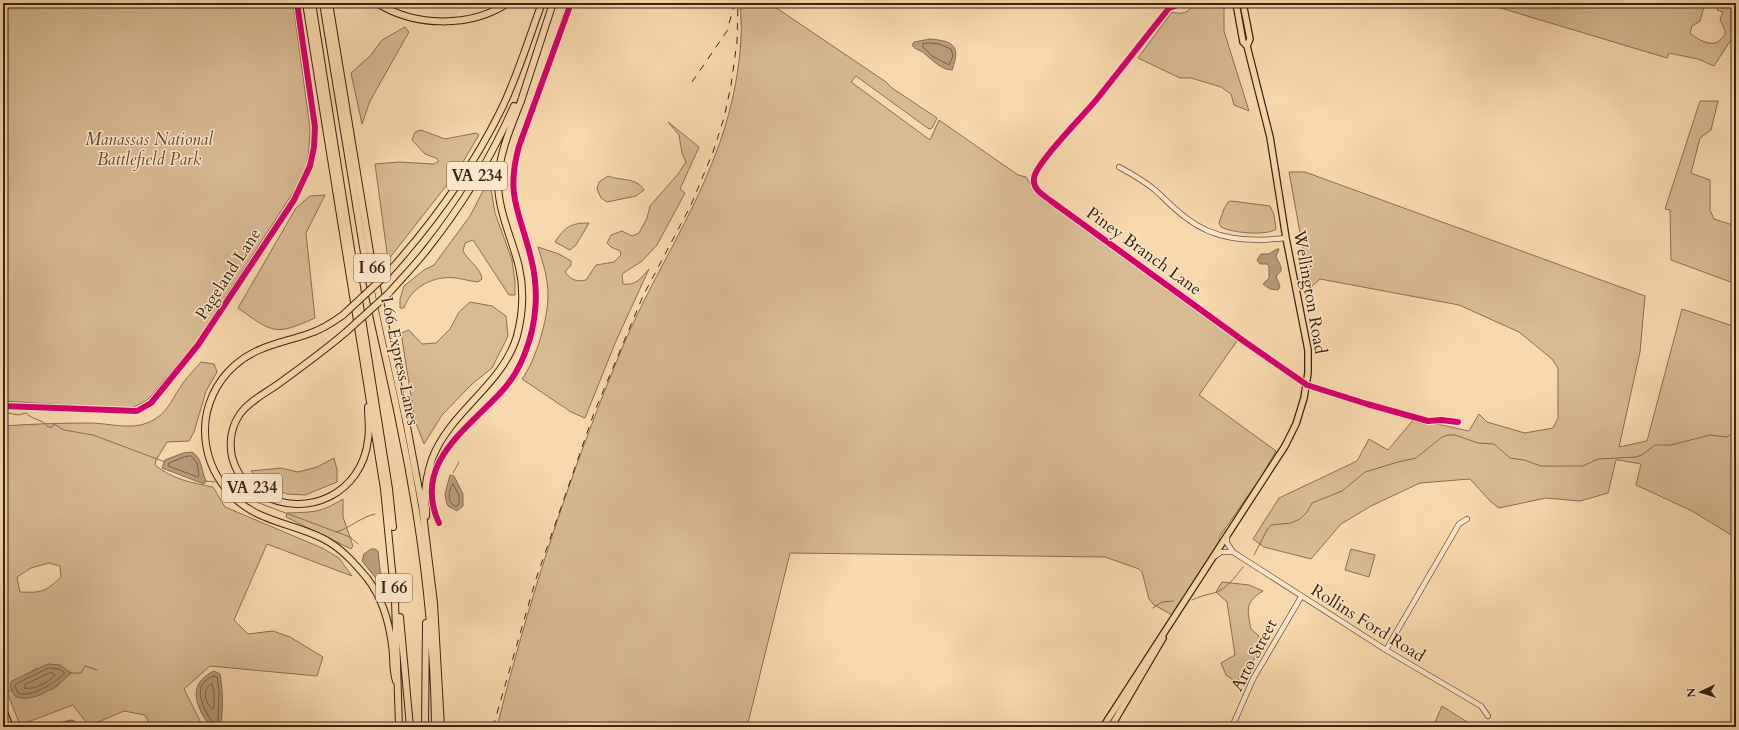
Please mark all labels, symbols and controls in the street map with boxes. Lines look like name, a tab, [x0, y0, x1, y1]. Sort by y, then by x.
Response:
park label: Manassas National Battlefield Park	[85, 128, 213, 171]
road number: VA 234	[447, 162, 507, 190]
street label: Piney Branch Lane	[1082, 201, 1206, 301]
street label: Pageland Lane	[190, 224, 266, 324]
street label: Wellington Road	[1288, 227, 1332, 356]
road number: I 66	[354, 254, 390, 282]
street label: I 66 Express Lanes	[375, 295, 425, 428]
road number: VA 234	[222, 474, 282, 502]
road number: I 66	[376, 574, 412, 602]
street label: Rollins Ford Road	[1307, 579, 1429, 667]
street label: Arto Street	[1225, 614, 1283, 695]
north arrow	[1681, 672, 1721, 712]
text: N	[1684, 687, 1699, 698]

